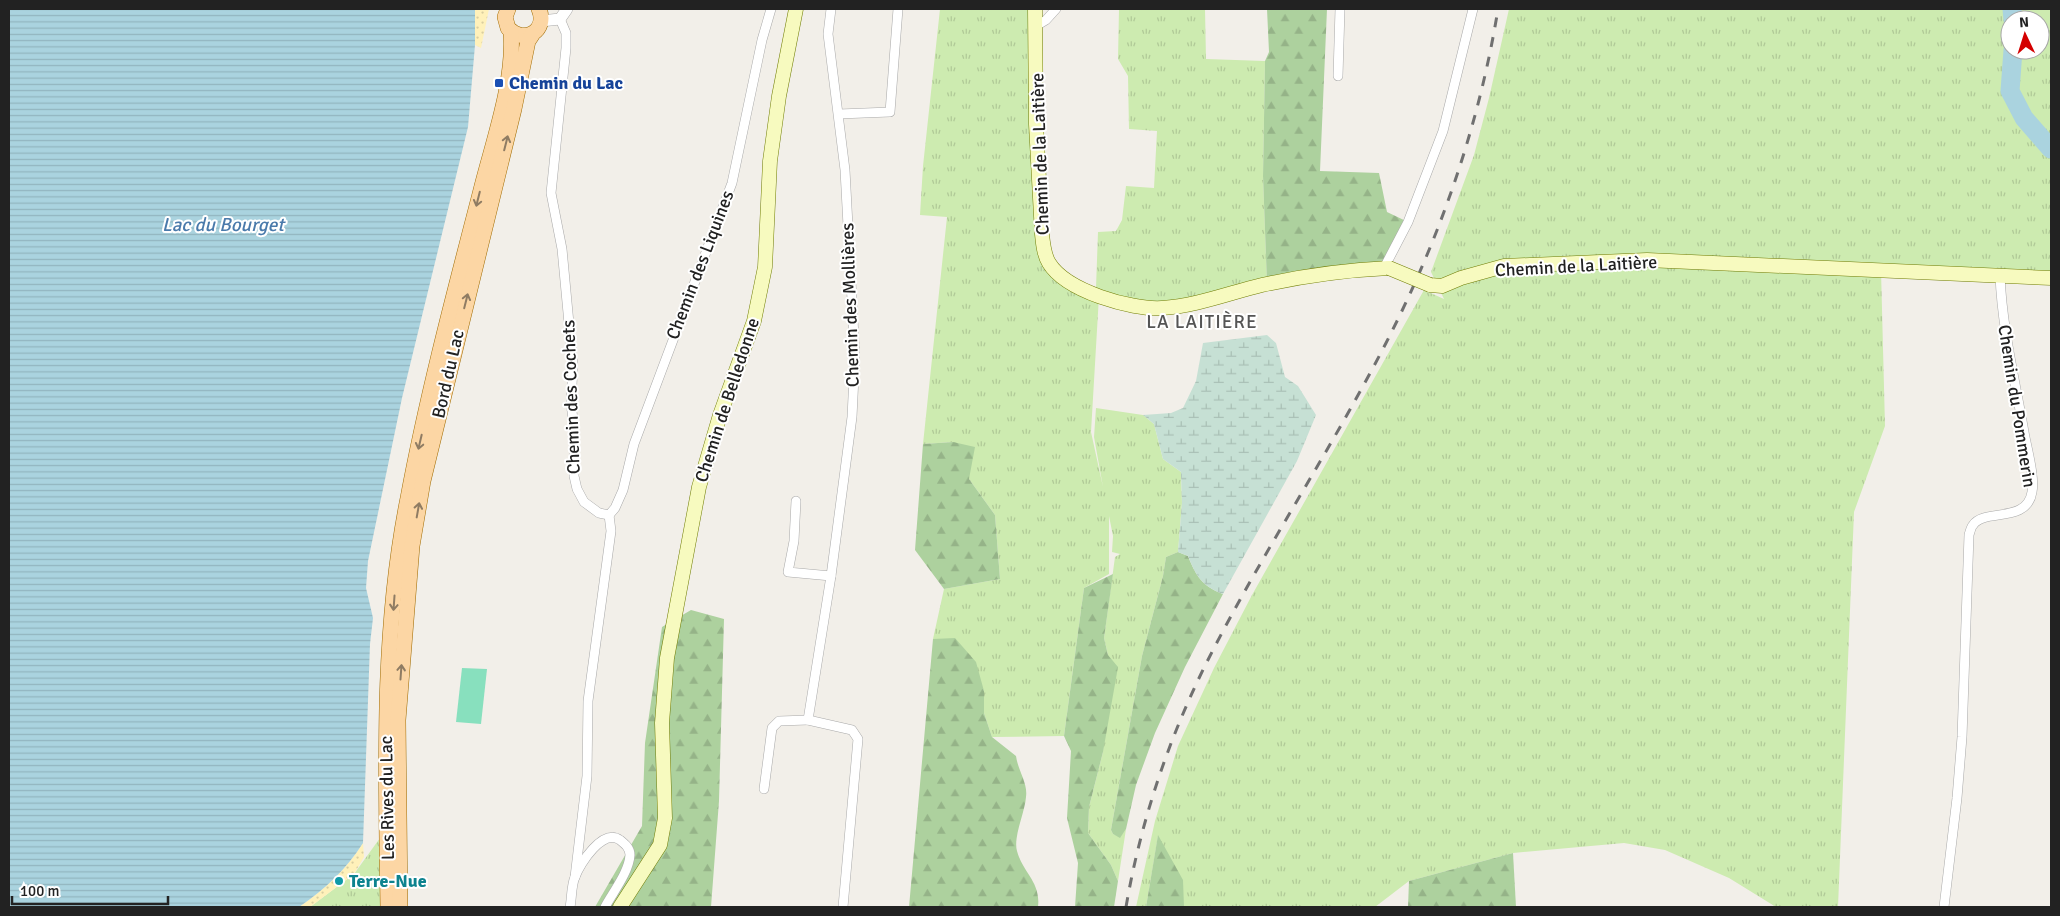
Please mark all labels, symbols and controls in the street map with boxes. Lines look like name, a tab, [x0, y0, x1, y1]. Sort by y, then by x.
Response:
north arrow	[2000, 10, 2050, 60]
text: N	[2019, 14, 2030, 31]
place label: Chemin du Lac	[509, 72, 623, 94]
street label: Chemin de la Laitière	[1026, 72, 1054, 236]
marker: Chemin du Lac	[493, 77, 505, 89]
one-way arrow	[501, 136, 511, 152]
street label: Chemin des Liquines	[661, 187, 739, 343]
one-way arrow	[473, 191, 482, 207]
water label: Lac du Bourget	[162, 213, 286, 237]
street label: Chemin des Mollières	[836, 222, 864, 387]
street label: Chemin de la Laitière	[1494, 251, 1658, 281]
one-way arrow	[462, 293, 471, 309]
district label: LA LAITIÈRE	[1146, 310, 1258, 334]
street label: Chemin de Belledonne	[690, 315, 764, 485]
street label: Chemin des Cochets	[557, 319, 585, 475]
street label: Chemin du Pommerin	[1993, 323, 2041, 489]
street label: Bord du Lac	[427, 328, 469, 420]
one-way arrow	[415, 434, 424, 450]
one-way arrow	[413, 503, 423, 519]
one-way arrow	[389, 594, 399, 610]
one-way arrow	[396, 664, 406, 680]
street label: Les Rives du Lac	[375, 736, 399, 860]
place label: Terre-Nue	[349, 870, 427, 892]
scale bar	[12, 874, 169, 906]
marker: Terre-Nue	[333, 875, 345, 887]
text: 100 m	[20, 882, 60, 900]

